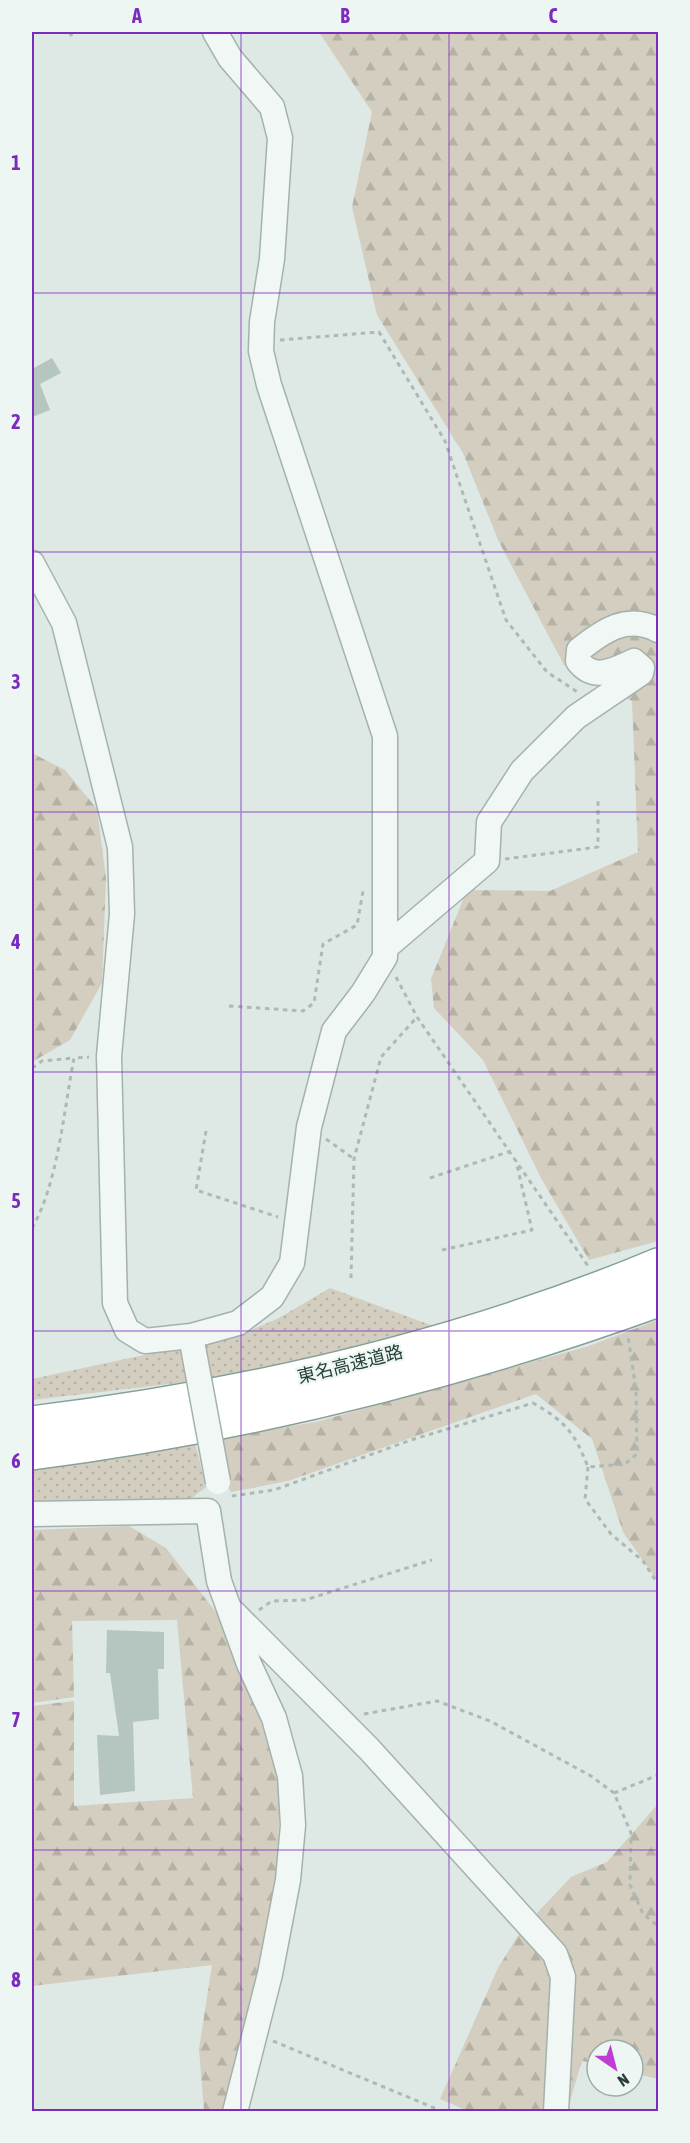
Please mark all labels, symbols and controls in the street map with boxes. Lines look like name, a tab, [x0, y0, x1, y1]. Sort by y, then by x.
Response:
text: A	[131, 4, 142, 27]
text: B	[340, 4, 350, 27]
text: C	[549, 4, 558, 27]
text: 1	[11, 151, 21, 174]
text: 2	[11, 410, 21, 433]
text: 3	[11, 670, 21, 693]
text: 4	[10, 930, 21, 953]
text: 5	[11, 1189, 21, 1212]
street label: 東名高速道路	[295, 1341, 405, 1387]
text: 6	[11, 1449, 21, 1472]
text: 7	[11, 1708, 21, 1731]
text: 8	[11, 1968, 21, 1991]
north arrow	[585, 2038, 645, 2098]
text: N	[615, 2070, 633, 2090]

